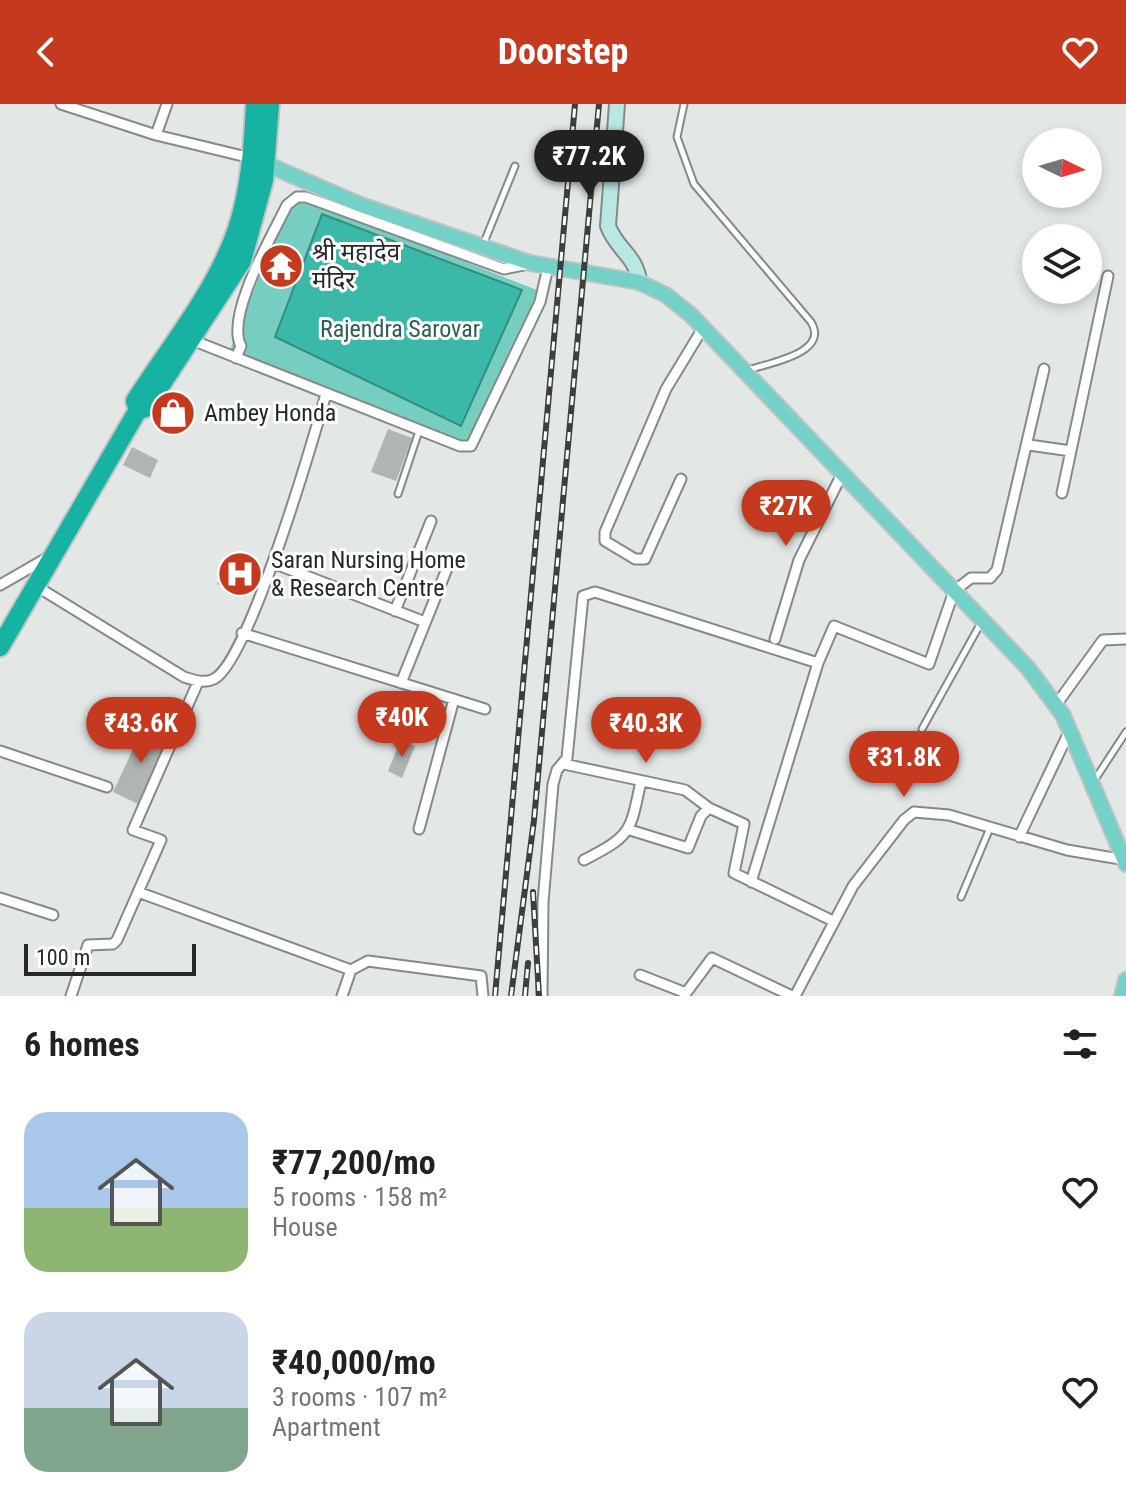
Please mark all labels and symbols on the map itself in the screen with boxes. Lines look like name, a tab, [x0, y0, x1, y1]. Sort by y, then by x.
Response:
north arrow	[1022, 128, 1102, 208]
pin: ₹77.2K	[524, 130, 654, 198]
place label: श्री महादेव मंदिर	[312, 238, 401, 294]
temple icon: श्री महादेव मंदिर	[257, 242, 305, 290]
park label: Rajendra Sarovar	[320, 315, 480, 343]
shop icon: Ambey Honda	[149, 389, 197, 437]
place label: Ambey Honda	[204, 399, 336, 427]
pin: ₹27K	[739, 480, 833, 548]
place label: Saran Nursing Home & Research Centre	[271, 546, 466, 602]
hospital icon: Saran Nursing Home & Research Centre	[216, 550, 264, 598]
pin: ₹40K	[355, 691, 449, 759]
pin: ₹43.6K	[76, 697, 206, 765]
pin: ₹40.3K	[581, 697, 711, 765]
pin: ₹31.8K	[839, 731, 969, 799]
scale bar	[24, 940, 196, 976]

